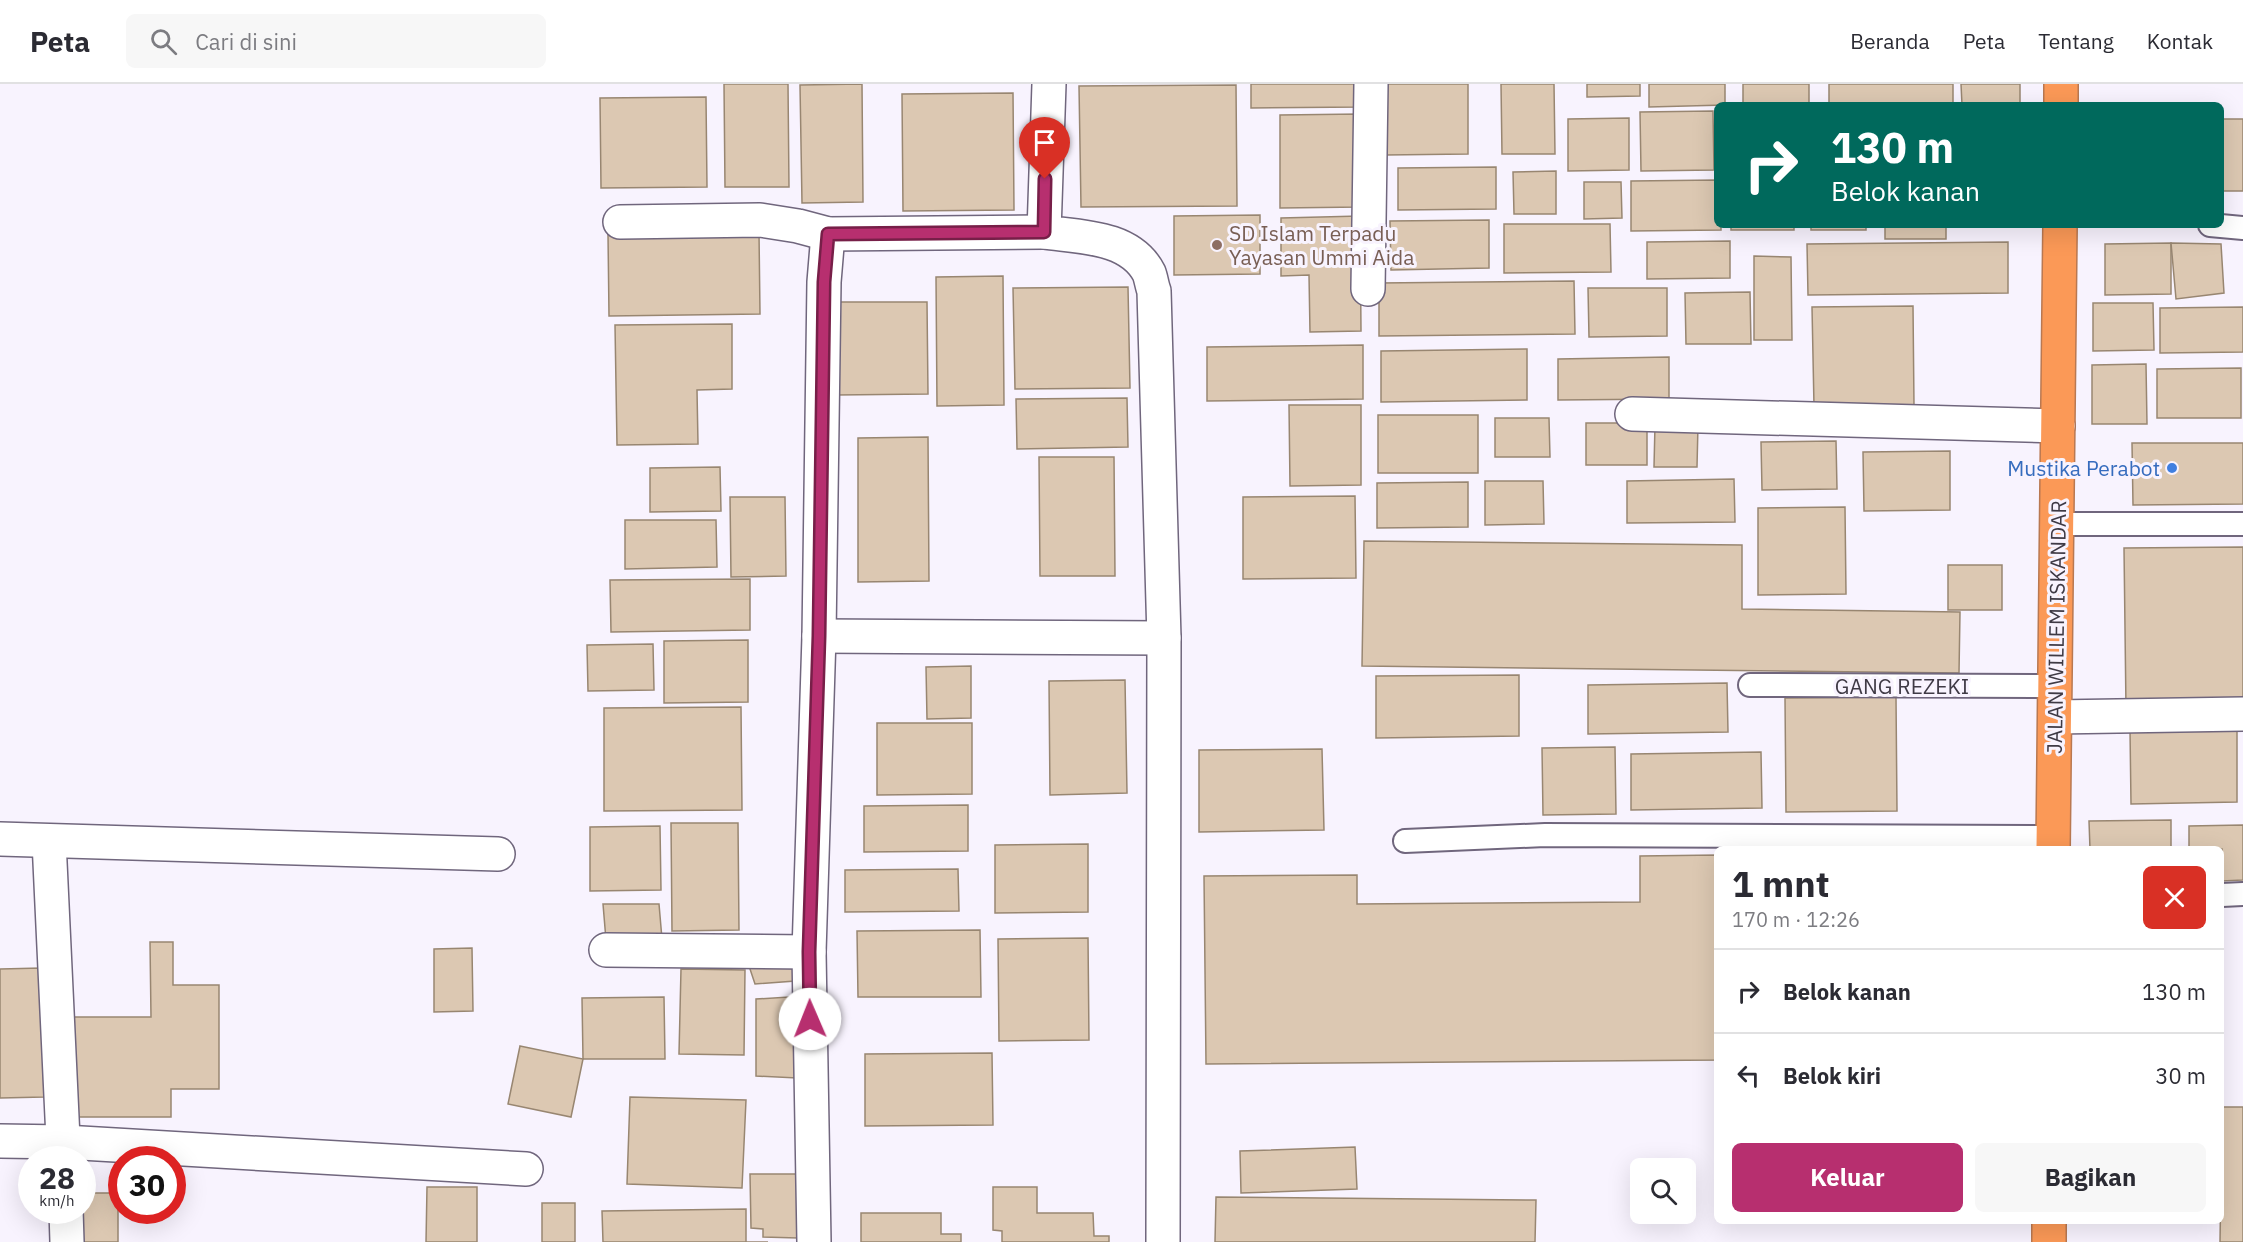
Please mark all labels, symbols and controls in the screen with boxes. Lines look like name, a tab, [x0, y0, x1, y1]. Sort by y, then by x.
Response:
search box	[126, 14, 546, 68]
text: Peta	[30, 23, 90, 60]
icon: search	[147, 25, 180, 58]
text: Cari di sini	[195, 27, 297, 56]
text: Beranda	[1850, 27, 1930, 55]
text: Peta	[1963, 27, 2005, 55]
text: Tentang	[2038, 27, 2114, 55]
text: Kontak	[2147, 27, 2213, 55]
pin	[1019, 117, 1070, 179]
text: 130 m	[1831, 120, 1954, 175]
icon: arrive	[1028, 126, 1061, 159]
icon: right	[1732, 126, 1810, 204]
text: Belok kanan	[1831, 173, 1980, 208]
place label: SD Islam Terpadu Yayasan Ummi Aida	[1229, 219, 1414, 271]
marker: SD Islam Terpadu Yayasan Ummi Aida	[1210, 238, 1224, 252]
place label: Mustika Perabot	[2007, 454, 2160, 482]
marker: Mustika Perabot	[2165, 461, 2179, 475]
street label: JALAN WILLEM ISKANDAR	[2040, 500, 2072, 754]
street label: GANG REZEKI	[1835, 672, 1969, 700]
text: 1 mnt	[1732, 860, 1830, 907]
button: close	[2143, 866, 2206, 929]
text: 170 m · 12:26	[1732, 906, 1860, 933]
icon: right	[1732, 975, 1765, 1008]
text: Belok kanan	[1783, 977, 1911, 1006]
text: 130 m	[2142, 977, 2206, 1006]
position arrow	[778, 987, 842, 1051]
icon: left	[1732, 1059, 1765, 1092]
text: Belok kiri	[1783, 1061, 1881, 1090]
text: 30 m	[2155, 1061, 2206, 1090]
button: Keluar	[1732, 1143, 1963, 1212]
button: Bagikan	[1975, 1143, 2206, 1212]
speed limit sign: 30	[108, 1146, 186, 1224]
text: 28	[39, 1158, 75, 1197]
map controls	[1630, 1158, 1696, 1224]
button: search	[1630, 1158, 1696, 1224]
text: km/h	[39, 1191, 75, 1210]

